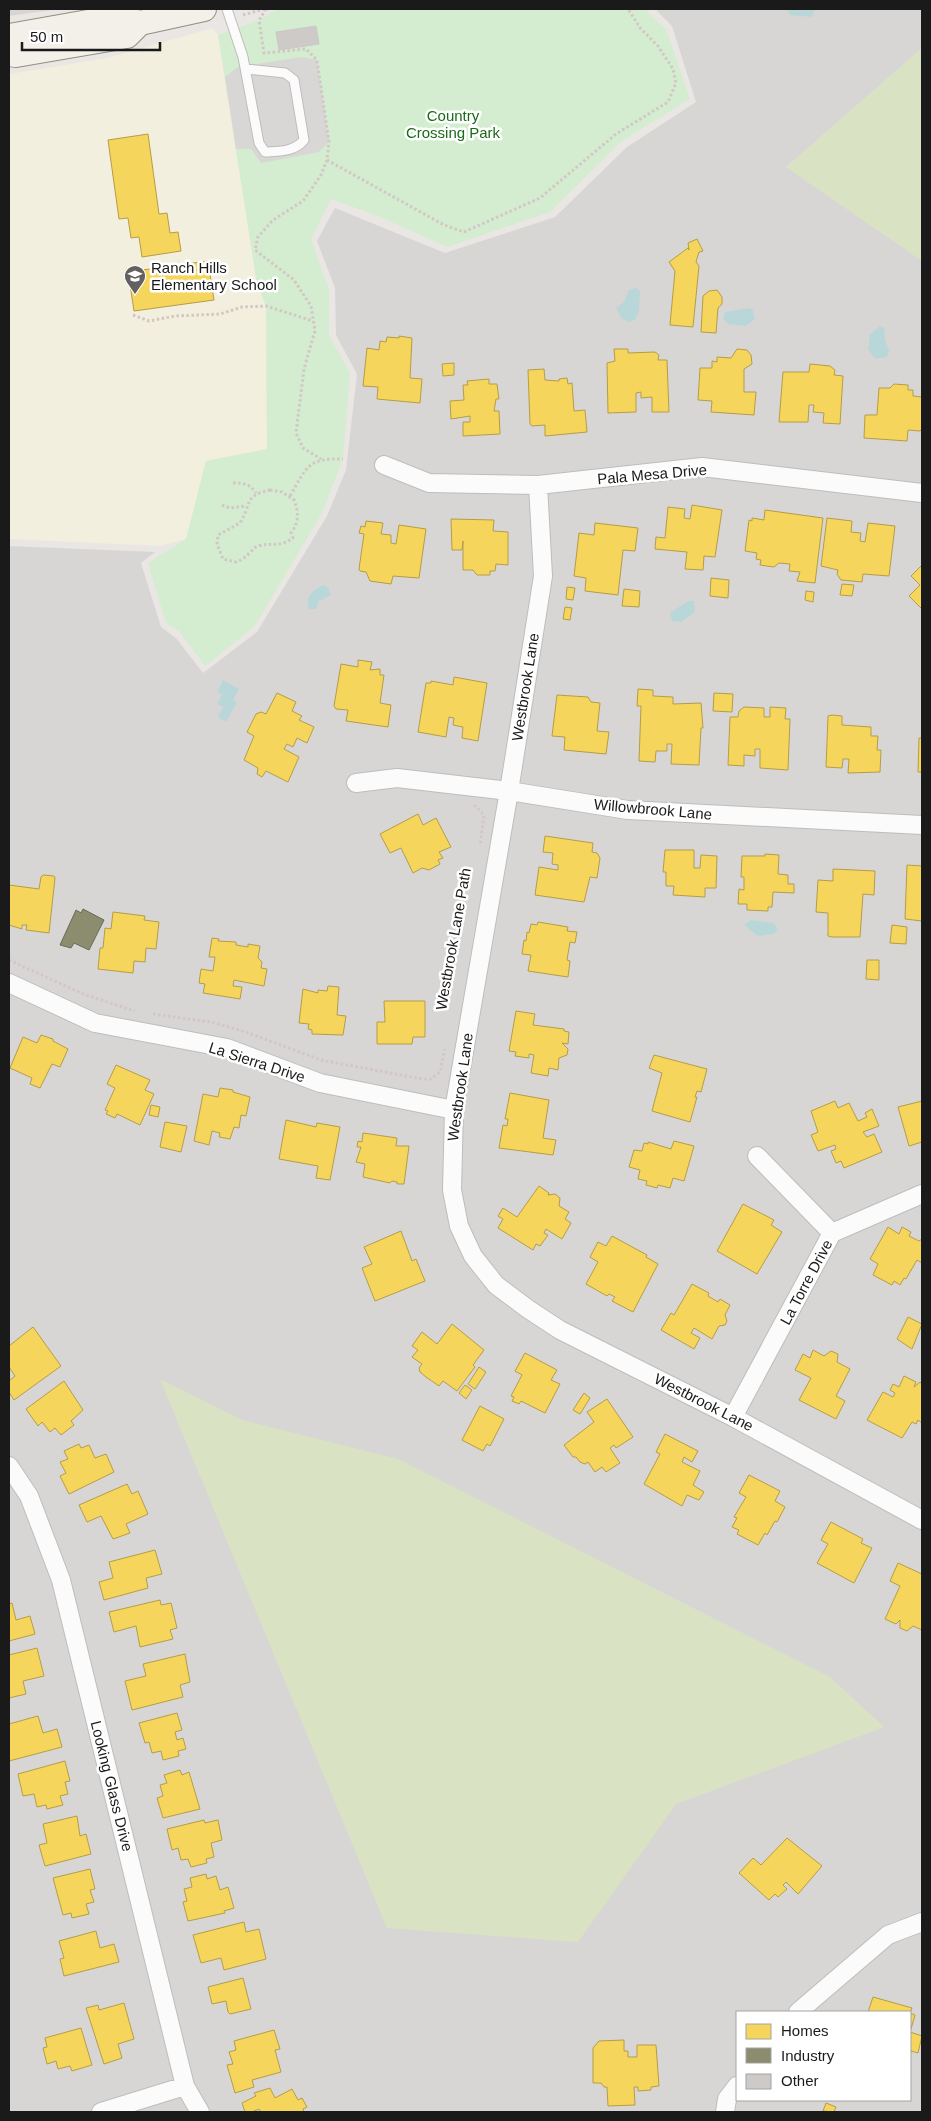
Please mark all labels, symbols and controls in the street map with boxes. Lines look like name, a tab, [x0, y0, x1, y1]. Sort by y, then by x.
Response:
scale bar	[22, 20, 160, 52]
text: 50 m	[30, 28, 63, 45]
park label: Country Crossing Park	[406, 107, 501, 141]
place label: Ranch Hills Elementary School	[151, 259, 277, 293]
school or university icon: Ranch Hills Elementary School	[123, 264, 147, 295]
street label: Pala Mesa Drive	[596, 461, 708, 487]
street label: Westbrook Lane	[508, 632, 542, 742]
street label: Willowbrook Lane	[593, 795, 713, 823]
street label: Westbrook Lane Path	[432, 867, 474, 1011]
street label: Westbrook Lane	[444, 1032, 476, 1142]
street label: La Sierra Drive	[207, 1038, 307, 1086]
street label: La Torre Drive	[776, 1237, 836, 1327]
street label: Westbrook Lane	[652, 1370, 756, 1434]
street label: Looking Glass Drive	[88, 1719, 136, 1853]
legend	[736, 2011, 911, 2101]
text: Homes	[781, 2022, 829, 2039]
text: Industry	[781, 2047, 835, 2064]
text: Other	[781, 2072, 819, 2089]

